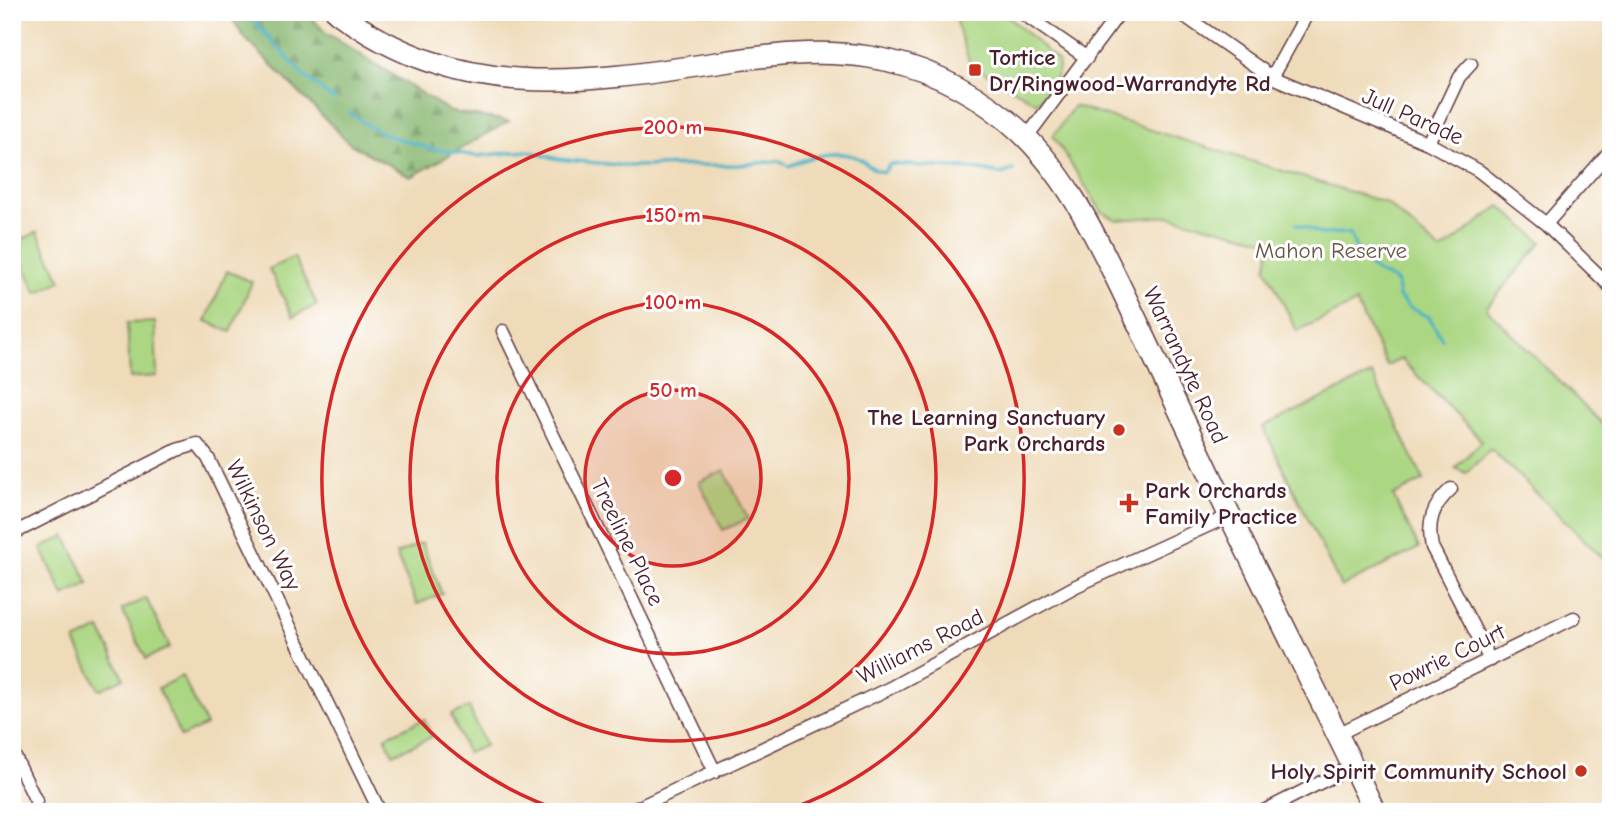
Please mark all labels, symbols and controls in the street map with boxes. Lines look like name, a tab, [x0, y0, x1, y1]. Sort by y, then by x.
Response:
place label: Tortice Dr/Ringwood-Warrandyte Rd	[989, 44, 1271, 97]
marker: Tortice Dr/Ringwood-Warrandyte Rd	[967, 62, 983, 78]
street label: Jull Parade	[1358, 82, 1468, 151]
text: 200 m	[644, 115, 702, 139]
text: 150 m	[645, 203, 701, 227]
park label: Mahon Reserve	[1255, 237, 1407, 264]
street label: Warrandyte Road	[1137, 283, 1234, 448]
text: 100 m	[645, 290, 701, 314]
text: 50 m	[649, 378, 697, 402]
place label: The Learning Sanctuary Park Orchards	[867, 404, 1105, 457]
marker: The Learning Sanctuary Park Orchards	[1111, 422, 1127, 438]
street label: Wilkinson Way	[220, 456, 307, 596]
centre of rings	[661, 466, 685, 490]
street label: Treeline Place	[585, 474, 670, 610]
place label: Park Orchards Family Practice	[1145, 477, 1297, 530]
marker: Park Orchards Family Practice	[1119, 493, 1139, 513]
street label: Williams Road	[853, 603, 988, 690]
street label: Powrie Court	[1385, 617, 1511, 697]
place label: Holy Spirit Community School	[1271, 758, 1567, 785]
marker: Holy Spirit Community School	[1573, 763, 1589, 779]

